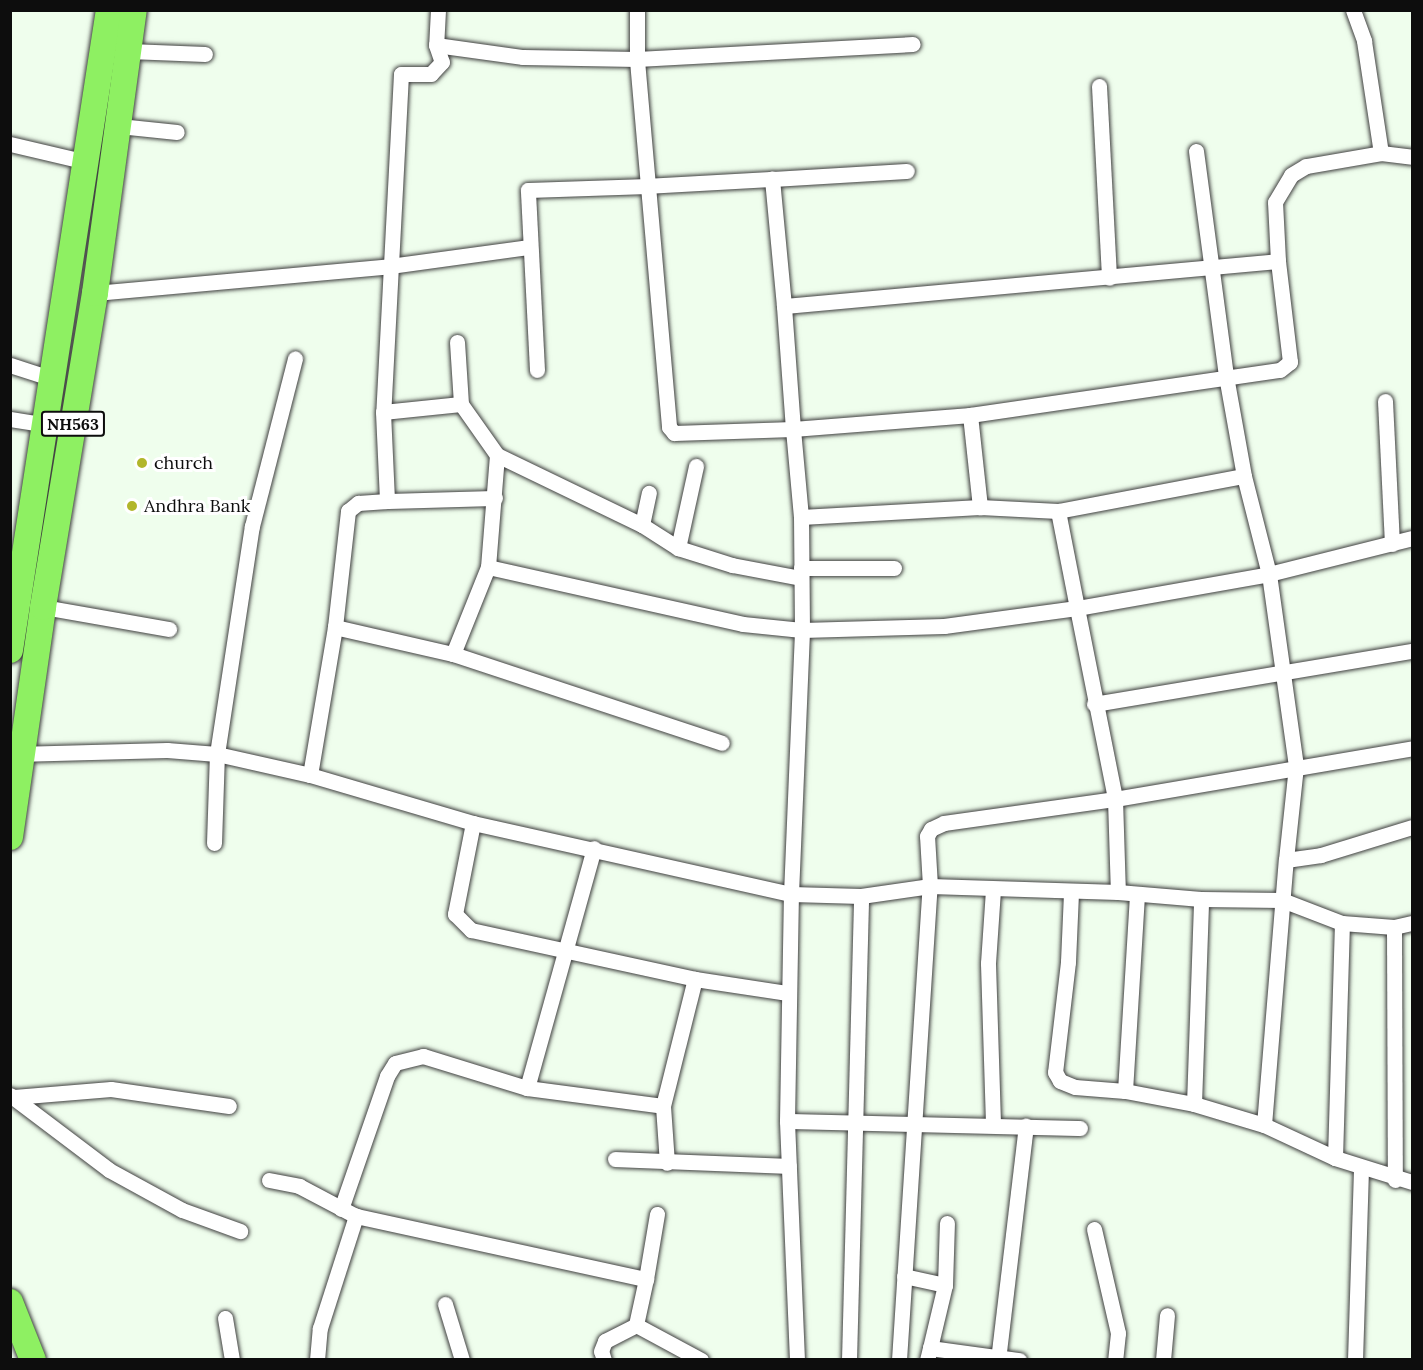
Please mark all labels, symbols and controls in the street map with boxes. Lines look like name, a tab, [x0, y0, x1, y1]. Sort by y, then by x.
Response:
road number: NH563	[40, 411, 106, 437]
place label: church	[154, 452, 213, 474]
marker: church	[135, 456, 149, 470]
place label: Andhra Bank	[144, 495, 251, 517]
marker: Andhra Bank	[125, 499, 139, 513]

